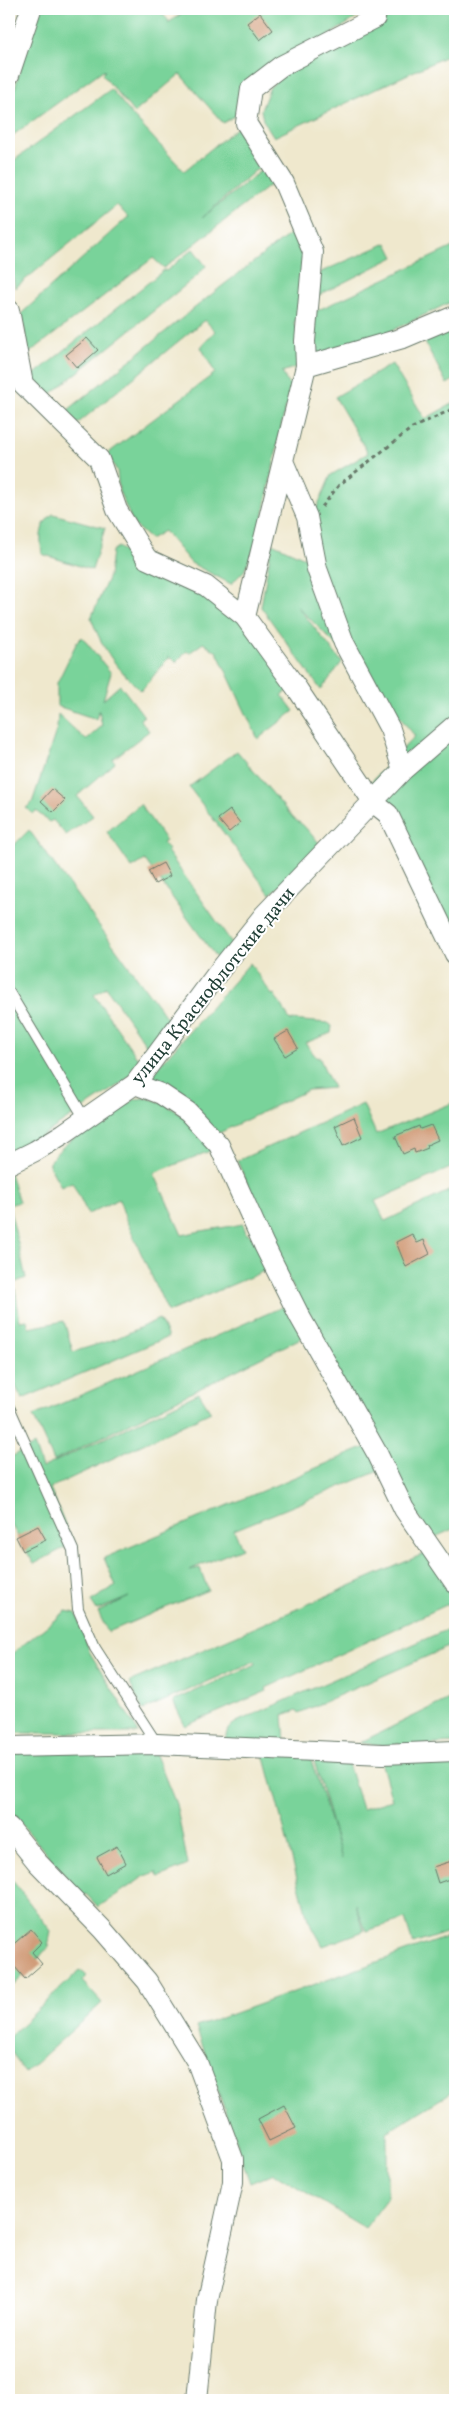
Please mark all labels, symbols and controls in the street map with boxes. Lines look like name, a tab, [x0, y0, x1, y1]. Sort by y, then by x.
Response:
street label: улица Краснофлотские дачи	[126, 882, 302, 1091]

